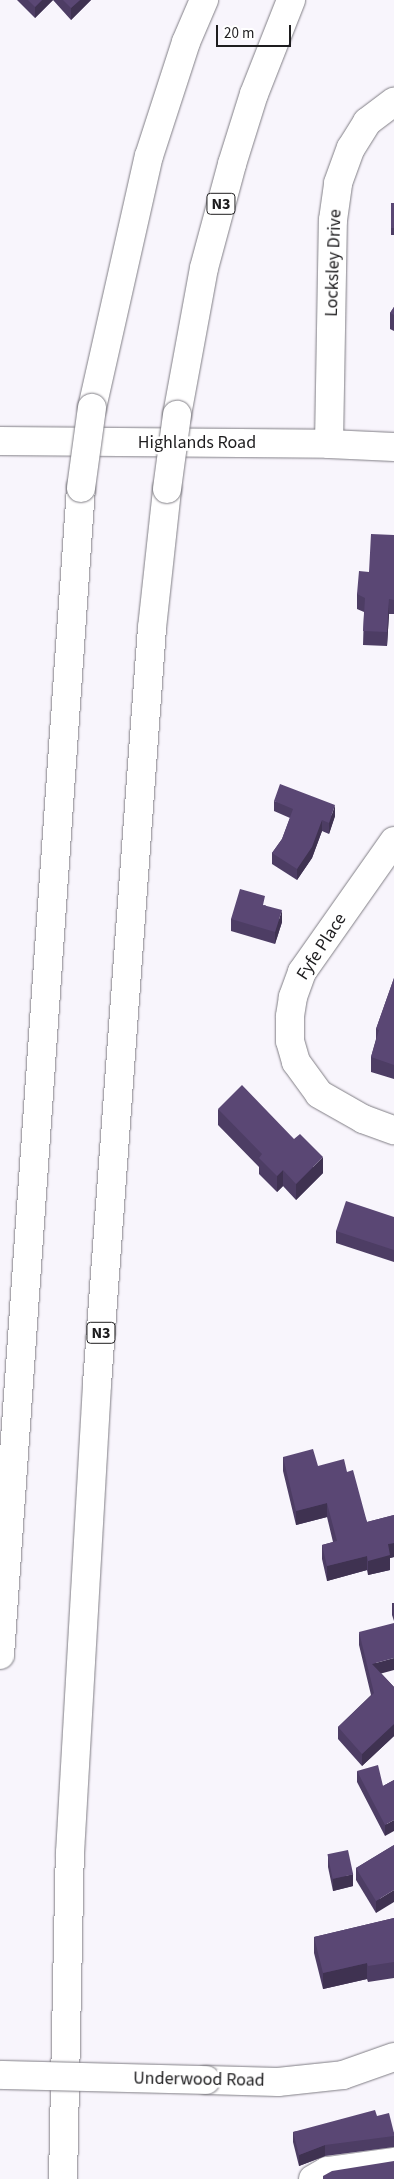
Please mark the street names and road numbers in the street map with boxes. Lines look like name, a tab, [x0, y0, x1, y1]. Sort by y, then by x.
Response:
road number: N3	[206, 190, 236, 218]
street label: Locksley Drive	[321, 209, 347, 317]
street label: Highlands Road	[138, 432, 256, 454]
street label: Fyfe Place	[292, 910, 352, 984]
road number: N3	[86, 1320, 116, 1346]
street label: Underwood Road	[133, 2068, 265, 2092]

